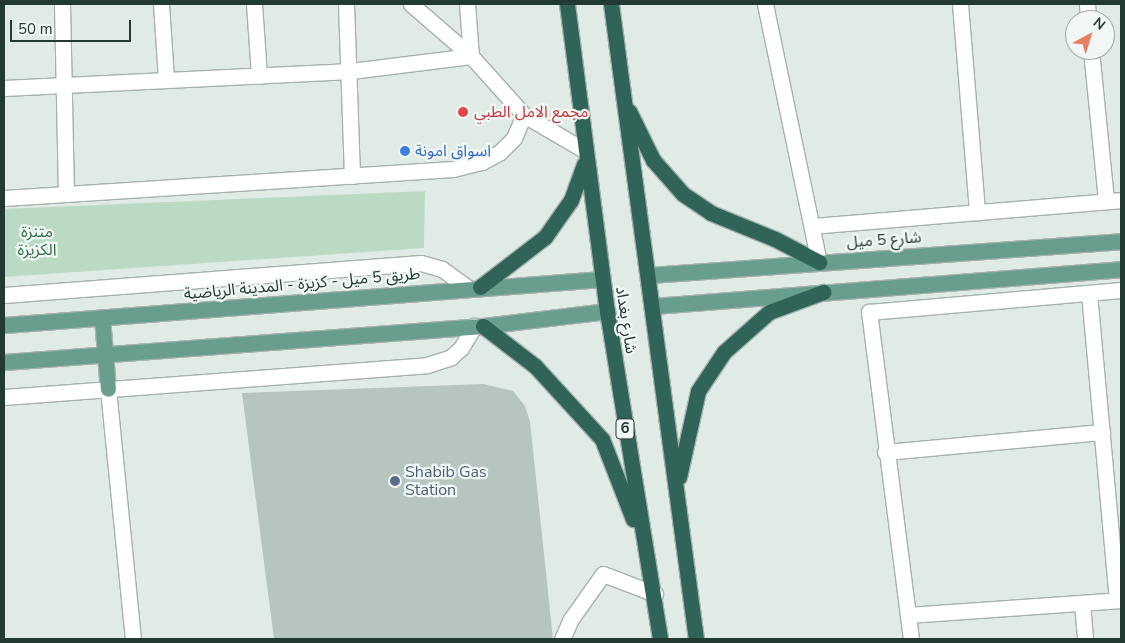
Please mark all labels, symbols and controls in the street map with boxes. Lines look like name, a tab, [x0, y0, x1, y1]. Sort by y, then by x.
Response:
scale bar	[12, 10, 134, 42]
north arrow	[1065, 10, 1115, 60]
text: N	[1089, 13, 1109, 34]
text: 50 m	[18, 19, 53, 39]
place label: مجمع الامل الطبي	[474, 102, 588, 122]
marker: مجمع الامل الطبي	[456, 105, 470, 119]
place label: اسواق امونة	[415, 141, 491, 161]
marker: اسواق امونة	[399, 145, 411, 157]
park label: متنزة الكزيزة	[18, 222, 56, 260]
street label: شارع 5 ميل	[846, 228, 922, 252]
street label: طريق 5 ميل - كزيزة - المدينة الرياضية	[183, 264, 421, 304]
street label: شارع بغداد	[611, 285, 641, 355]
road number: 6	[615, 416, 635, 442]
place label: Shabib Gas Station	[405, 462, 487, 500]
marker: Shabib Gas Station	[389, 475, 401, 487]

